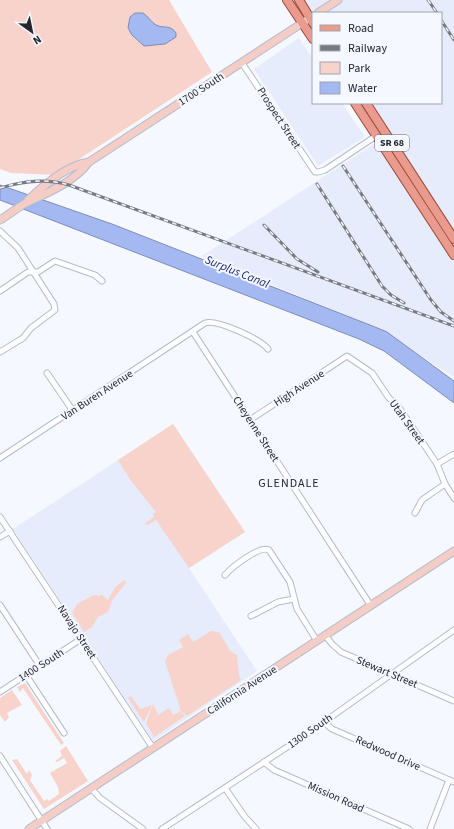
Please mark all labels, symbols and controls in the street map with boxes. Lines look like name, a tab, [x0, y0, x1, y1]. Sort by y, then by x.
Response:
north arrow	[12, 12, 52, 52]
legend	[312, 12, 442, 104]
text: Road	[348, 20, 374, 37]
text: N	[30, 32, 44, 48]
text: Railway	[348, 40, 387, 57]
text: Park	[348, 60, 370, 77]
street label: 1700 South	[175, 69, 227, 109]
text: Water	[348, 80, 378, 97]
street label: Prospect Street	[254, 84, 305, 152]
road number: SR 68	[375, 135, 409, 151]
water label: Surplus Canal	[202, 251, 272, 293]
street label: Van Buren Avenue	[58, 366, 136, 424]
street label: High Avenue	[271, 366, 328, 410]
street label: Cheyenne Street	[229, 393, 283, 465]
street label: Utah Street	[386, 397, 428, 448]
district label: GLENDALE	[258, 475, 320, 492]
street label: Navajo Street	[54, 602, 100, 662]
street label: 1400 South	[15, 645, 67, 685]
street label: Stewart Street	[354, 652, 420, 692]
street label: California Avenue	[204, 661, 280, 718]
street label: 1300 South	[285, 710, 335, 752]
street label: Redwood Drive	[353, 732, 423, 774]
street label: Mission Road	[305, 778, 367, 816]

